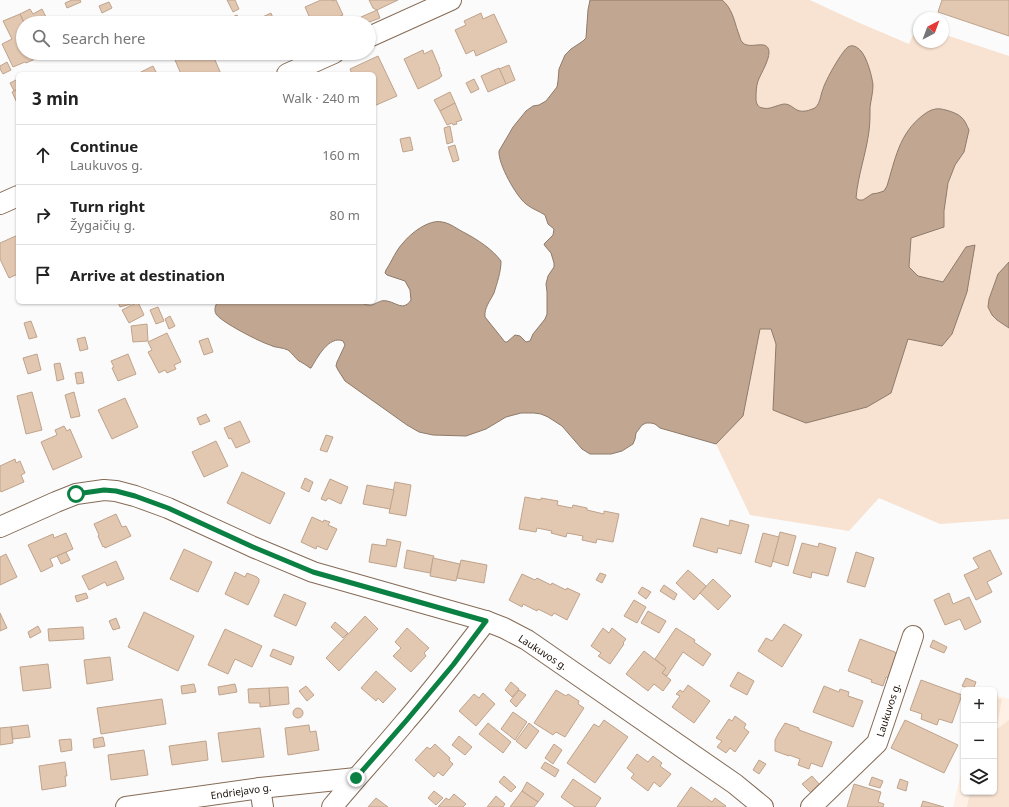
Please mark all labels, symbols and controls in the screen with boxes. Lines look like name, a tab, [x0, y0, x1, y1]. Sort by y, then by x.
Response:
north arrow	[913, 12, 949, 48]
search box	[16, 16, 376, 60]
icon: search	[30, 27, 52, 49]
text: Search here	[62, 28, 145, 48]
text: 3 min	[32, 87, 79, 110]
text: Walk · 240 m	[282, 89, 360, 107]
text: Continue	[70, 136, 138, 156]
icon: ahead	[32, 144, 54, 166]
text: 160 m	[322, 146, 360, 164]
text: Laukuvos g.	[70, 156, 143, 174]
text: Turn right	[70, 196, 145, 216]
icon: right	[32, 204, 54, 226]
text: 80 m	[330, 206, 360, 224]
text: Žygaičių g.	[70, 216, 135, 234]
icon: arrive	[32, 264, 54, 286]
text: Arrive at destination	[70, 265, 225, 285]
route start	[67, 485, 85, 503]
street label: Laukuvos g.	[516, 631, 570, 673]
street label: Laukuvos g.	[873, 681, 903, 739]
map controls	[961, 687, 997, 795]
button: +	[961, 687, 997, 723]
button: −	[961, 723, 997, 759]
button: layers	[961, 759, 997, 795]
route end	[347, 769, 365, 787]
street label: Endriejavo g.	[210, 780, 272, 802]

